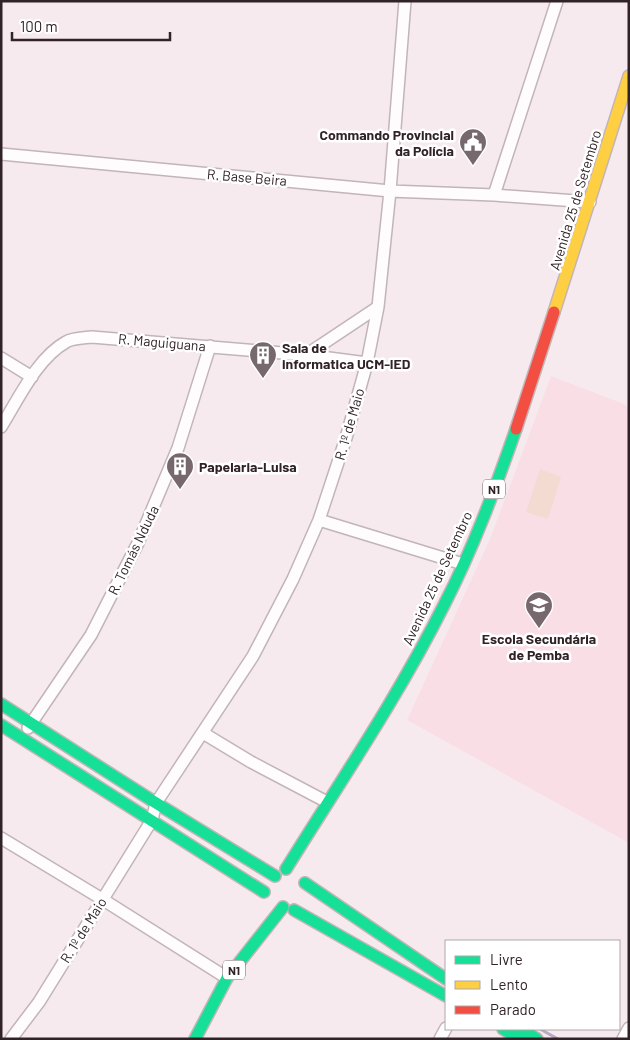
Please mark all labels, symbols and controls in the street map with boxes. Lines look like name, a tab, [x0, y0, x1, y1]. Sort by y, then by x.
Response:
scale bar	[12, 10, 170, 42]
text: 100 m	[20, 17, 58, 35]
place label: Commando Provincial da Polícia	[319, 126, 454, 159]
public building icon: Commando Provincial da Polícia	[458, 127, 488, 166]
street label: Avenida 25 de Setembro	[546, 128, 604, 272]
street label: R. Base Beira	[206, 165, 288, 189]
street label: R. Maguiguana	[118, 330, 206, 354]
place label: Sala de informatica UCM-IED	[282, 339, 411, 372]
building icon: Sala de informatica UCM-IED	[248, 340, 278, 379]
street label: R. 1º de Maio	[331, 386, 367, 462]
building icon: Papelaria-Luisa	[165, 451, 195, 490]
place label: Papelaria-Luisa	[199, 458, 297, 475]
road number: N1	[483, 479, 505, 498]
street label: R. Tomás Nduda	[104, 502, 162, 598]
street label: Avenida 25 de Setembro	[398, 508, 476, 648]
school or university icon: Escola Secundária de Pemba	[524, 590, 554, 629]
place label: Escola Secundária de Pemba	[482, 630, 596, 663]
street label: R. 1º de Maio	[56, 894, 110, 966]
legend	[445, 940, 620, 1030]
text: Livre	[490, 950, 523, 968]
road number: N1	[223, 960, 245, 980]
text: Lento	[490, 975, 528, 993]
text: Parado	[490, 1000, 536, 1018]

